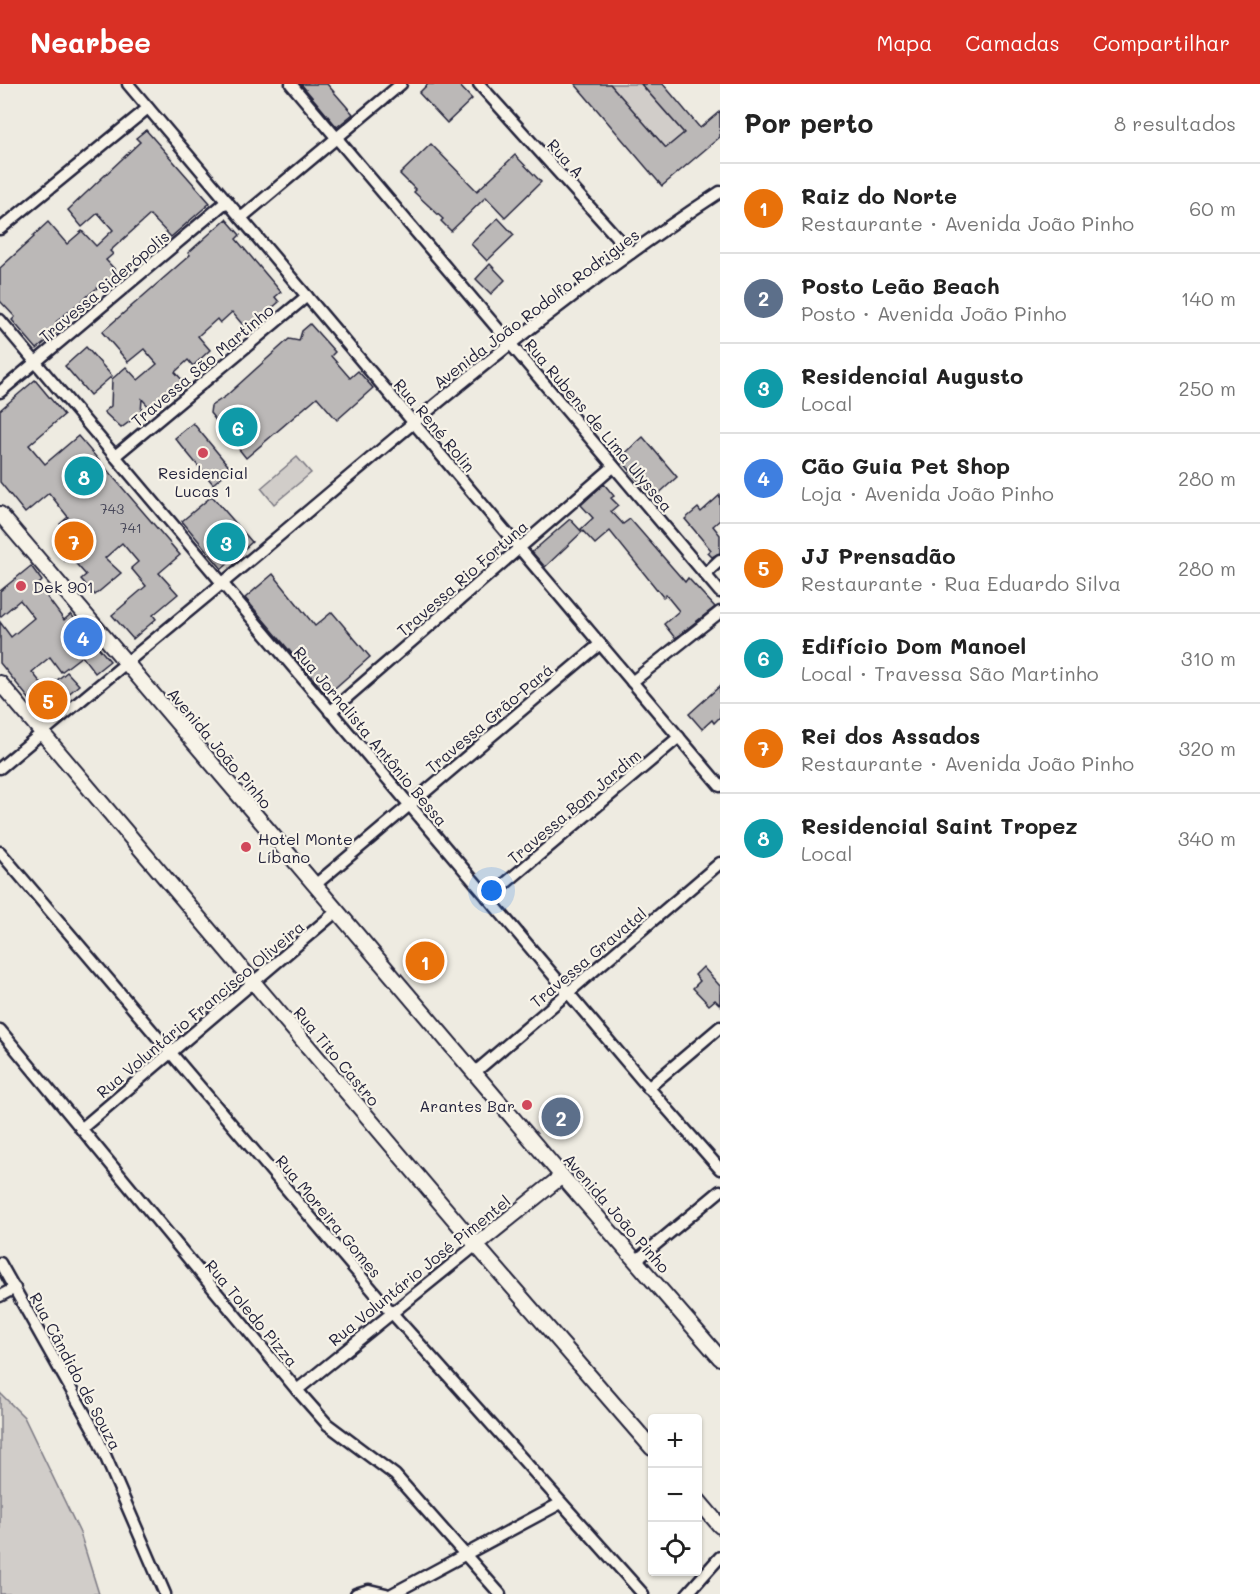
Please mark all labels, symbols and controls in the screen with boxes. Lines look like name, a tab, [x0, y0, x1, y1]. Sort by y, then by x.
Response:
text: Nearbee	[30, 24, 151, 60]
text: Mapa	[876, 29, 932, 56]
text: Camadas	[965, 29, 1060, 56]
text: Compartilhar	[1093, 29, 1230, 56]
text: Por perto	[744, 106, 873, 140]
text: 8 resultados	[1114, 110, 1236, 136]
street label: Rua A	[543, 134, 589, 182]
text: Raiz do Norte	[801, 181, 957, 210]
text: 1	[759, 195, 768, 221]
text: 60 m	[1189, 195, 1236, 221]
text: Restaurante · Avenida João Pinho	[801, 210, 1134, 236]
street label: Avenida João Rodolfo Rodrigues	[429, 224, 643, 392]
street label: Travessa Siderópolis	[35, 225, 173, 347]
text: Posto Leão Beach	[801, 271, 1000, 300]
text: 2	[758, 285, 769, 311]
text: 140 m	[1181, 285, 1236, 311]
street label: Travessa São Martinho	[126, 299, 278, 431]
text: Posto · Avenida João Pinho	[801, 300, 1067, 326]
street label: Rua Rubens de Lima Ulyssea	[520, 334, 678, 516]
text: Residencial Augusto	[801, 361, 1023, 390]
street label: Rua René Rolin	[390, 374, 480, 476]
text: 3	[758, 375, 770, 401]
text: 250 m	[1179, 375, 1236, 401]
text: Local	[801, 390, 853, 416]
pin: 6	[218, 404, 258, 450]
marker: Residencial Lucas 1	[196, 446, 210, 460]
text: Cão Guia Pet Shop	[801, 451, 1010, 480]
pin: 8	[64, 454, 104, 498]
place label: Residencial Lucas 1	[158, 462, 248, 501]
text: 4	[757, 465, 770, 491]
text: 280 m	[1178, 465, 1236, 491]
text: Loja · Avenida João Pinho	[801, 480, 1054, 506]
house number: 743	[100, 499, 124, 518]
street label: Travessa Rio Fortuna	[392, 515, 532, 641]
pin: 7	[54, 518, 94, 564]
house number: 741	[120, 518, 142, 537]
pin: 3	[206, 520, 246, 564]
text: JJ Prensadão	[801, 541, 956, 570]
text: 5	[758, 555, 769, 581]
text: 280 m	[1178, 555, 1236, 581]
text: Restaurante · Rua Eduardo Silva	[801, 570, 1121, 596]
place label: Dek 901	[33, 576, 94, 597]
marker: Dek 901	[14, 579, 28, 593]
pin: 4	[64, 614, 103, 660]
text: Edifício Dom Manoel	[801, 631, 1026, 660]
street label: Rua Jornalista Antônio Bessa	[290, 642, 452, 830]
text: 6	[757, 645, 770, 671]
text: 310 m	[1181, 645, 1236, 671]
street label: Travessa Grão-Pará	[421, 659, 557, 777]
text: Local · Travessa São Martinho	[801, 660, 1099, 686]
pin: 5	[28, 678, 68, 722]
street label: Avenida João Pinho	[163, 683, 277, 813]
text: Rei dos Assados	[801, 721, 980, 750]
text: 7	[758, 735, 769, 761]
text: 320 m	[1178, 735, 1236, 761]
street label: Travessa Bom Jardim	[503, 744, 645, 868]
text: Restaurante · Avenida João Pinho	[801, 750, 1134, 776]
text: Residencial Saint Tropez	[801, 811, 1078, 840]
text: 8	[757, 825, 770, 851]
text: 340 m	[1178, 825, 1236, 851]
place label: Hotel Monte Líbano	[258, 828, 353, 867]
marker: Hotel Monte Líbano	[239, 840, 253, 854]
text: Local	[801, 840, 853, 866]
your location	[477, 876, 506, 905]
street label: Travessa Gravatal	[526, 902, 650, 1012]
street label: Rua Voluntário Francisco Oliveira	[92, 916, 308, 1102]
pin: 1	[406, 938, 444, 984]
street label: Rua Tito Castro	[289, 1002, 385, 1110]
pin: 2	[542, 1094, 580, 1140]
place label: Arantes Bar	[419, 1095, 515, 1116]
marker: Arantes Bar	[520, 1098, 534, 1112]
street label: Avenida João Pinho	[559, 1149, 675, 1277]
street label: Rua Moreira Gomes	[271, 1150, 387, 1282]
street label: Rua Voluntário José Pimentel	[324, 1190, 514, 1350]
street label: Rua Toledo Pizza	[201, 1255, 303, 1371]
street label: Rua Cândido de Souza	[26, 1289, 126, 1453]
map controls	[648, 1414, 702, 1576]
button: +	[648, 1414, 702, 1468]
button: −	[648, 1468, 702, 1522]
button: locate	[648, 1522, 702, 1576]

